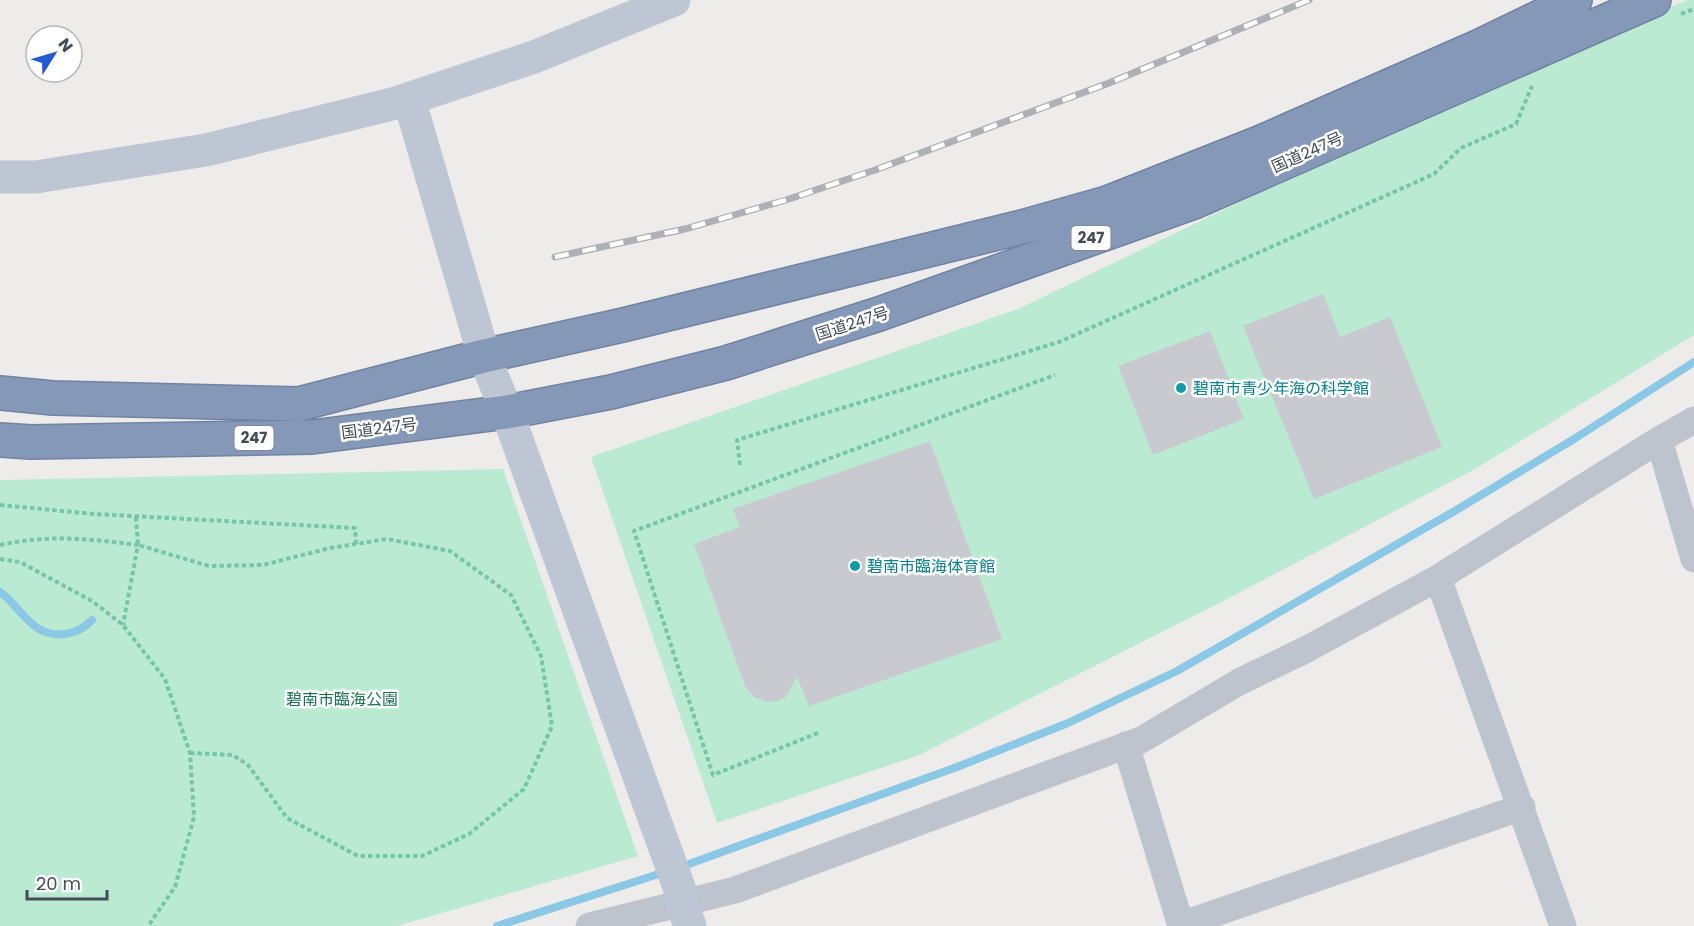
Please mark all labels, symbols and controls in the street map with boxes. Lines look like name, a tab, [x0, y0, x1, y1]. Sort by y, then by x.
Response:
north arrow	[24, 24, 84, 84]
text: N	[53, 34, 78, 57]
street label: 国道247号	[1268, 126, 1347, 178]
road number: 247	[1072, 226, 1110, 250]
street label: 国道247号	[812, 301, 892, 346]
place label: 碧南市青少年海の科学館	[1193, 377, 1369, 400]
marker: 碧南市青少年海の科学館	[1174, 381, 1188, 395]
street label: 国道247号	[340, 412, 418, 445]
road number: 247	[234, 426, 274, 450]
place label: 碧南市臨海体育館	[867, 555, 995, 578]
marker: 碧南市臨海体育館	[848, 559, 862, 573]
park label: 碧南市臨海公園	[286, 688, 398, 711]
scale bar	[27, 863, 106, 901]
text: 20 m	[36, 871, 81, 896]

